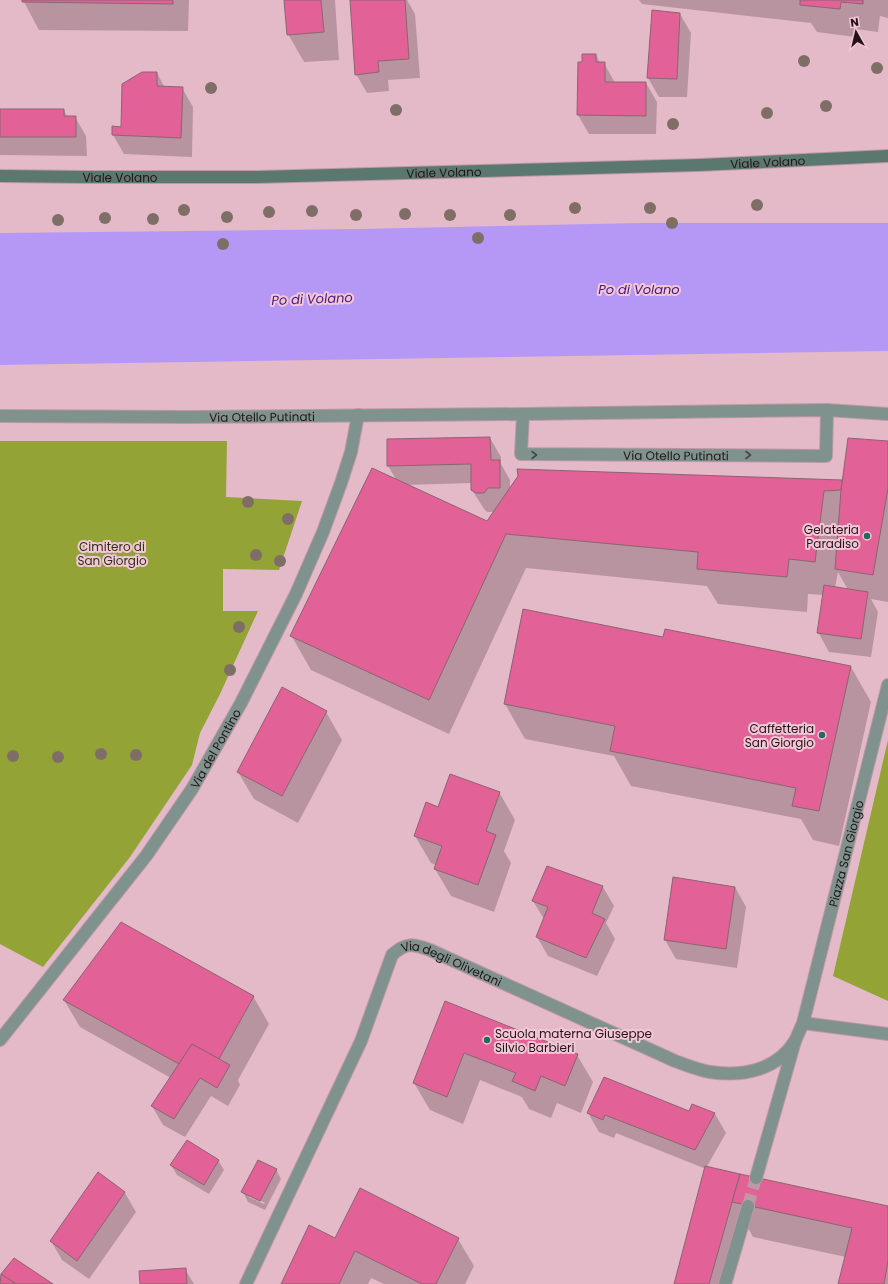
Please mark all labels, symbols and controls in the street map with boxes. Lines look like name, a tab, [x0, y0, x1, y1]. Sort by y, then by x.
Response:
north arrow	[836, 12, 876, 52]
text: N	[849, 14, 860, 31]
street label: Viale Volano	[730, 151, 806, 172]
street label: Viale Volano	[406, 162, 482, 181]
street label: Viale Volano	[82, 169, 158, 186]
water label: Po di Volano	[598, 280, 680, 299]
water label: Po di Volano	[271, 288, 353, 310]
street label: Via Otello Putinati	[209, 407, 315, 425]
street label: Via Otello Putinati	[623, 446, 729, 464]
one-way arrow	[531, 450, 537, 459]
one-way arrow	[745, 451, 751, 460]
place label: Gelateria Paradiso	[804, 521, 859, 552]
marker: Gelateria Paradiso	[862, 531, 872, 541]
park label: Cimitero di San Giorgio	[77, 538, 147, 569]
street label: Via del Pontino	[186, 705, 245, 791]
place label: Caffetteria San Giorgio	[745, 720, 814, 751]
marker: Caffetteria San Giorgio	[817, 730, 827, 740]
street label: Piazza San Giorgio	[824, 798, 867, 909]
street label: Via degli Olivetani	[399, 937, 505, 990]
place label: Scuola materna Giuseppe Silvio Barbieri	[495, 1025, 652, 1056]
marker: Scuola materna Giuseppe Silvio Barbieri	[482, 1035, 492, 1045]

